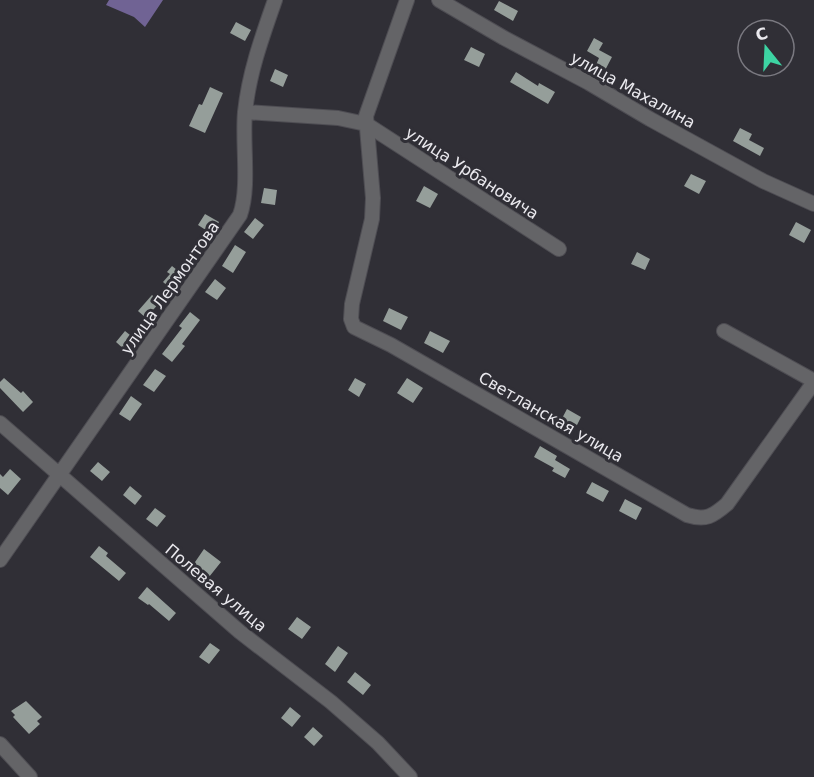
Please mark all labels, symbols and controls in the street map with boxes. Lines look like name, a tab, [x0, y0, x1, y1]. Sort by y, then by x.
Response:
north arrow	[736, 18, 796, 78]
text: С	[753, 23, 770, 45]
street label: улица Махалина	[567, 48, 699, 132]
street label: улица Урбановича	[402, 123, 542, 223]
street label: улица Лермонтова	[117, 218, 223, 358]
street label: Светланская улица	[475, 368, 627, 466]
street label: Полевая улица	[161, 540, 271, 636]

